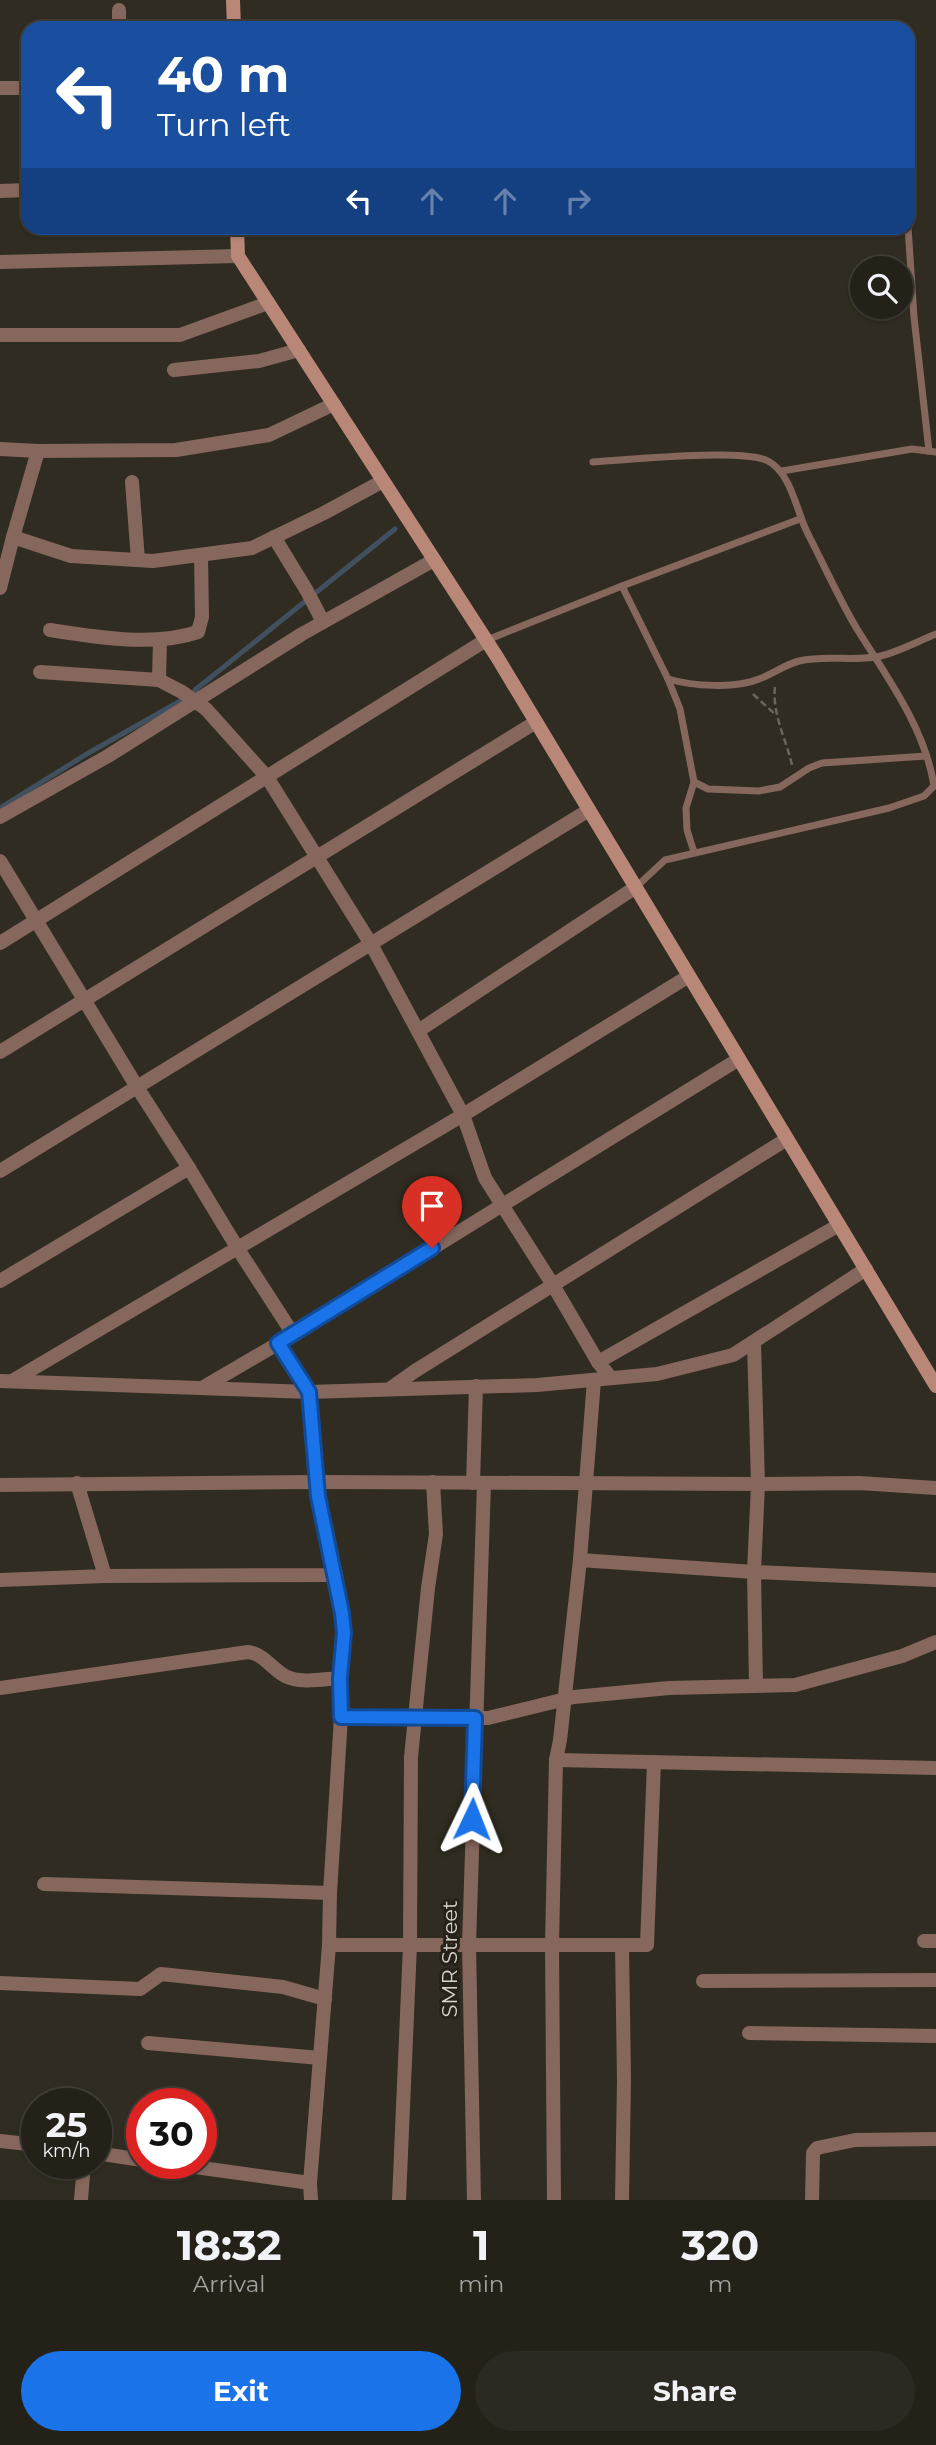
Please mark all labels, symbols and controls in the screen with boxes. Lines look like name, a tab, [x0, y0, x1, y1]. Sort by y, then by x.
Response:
text: 40 m	[157, 45, 289, 104]
icon: left	[42, 49, 133, 140]
text: Turn left	[157, 105, 291, 144]
icon: left	[340, 182, 378, 220]
icon: ahead	[413, 182, 451, 220]
icon: ahead	[486, 182, 524, 220]
icon: right	[559, 182, 597, 220]
map controls	[850, 256, 913, 319]
button: search	[850, 256, 913, 319]
pin	[402, 1176, 462, 1248]
icon: arrive	[413, 1187, 451, 1225]
position arrow	[435, 1782, 509, 1856]
street label: SMR Street	[437, 1900, 462, 2018]
speed limit sign: 30	[126, 2088, 217, 2179]
text: 25	[46, 2103, 87, 2146]
text: km/h	[42, 2140, 91, 2162]
text: 18:32	[177, 2219, 281, 2271]
text: 1	[473, 2219, 490, 2271]
text: 320	[681, 2219, 759, 2271]
text: Arrival	[193, 2270, 265, 2298]
text: min	[458, 2270, 504, 2298]
text: m	[708, 2270, 732, 2298]
button: Exit	[21, 2351, 461, 2431]
button: Share	[475, 2351, 915, 2431]

